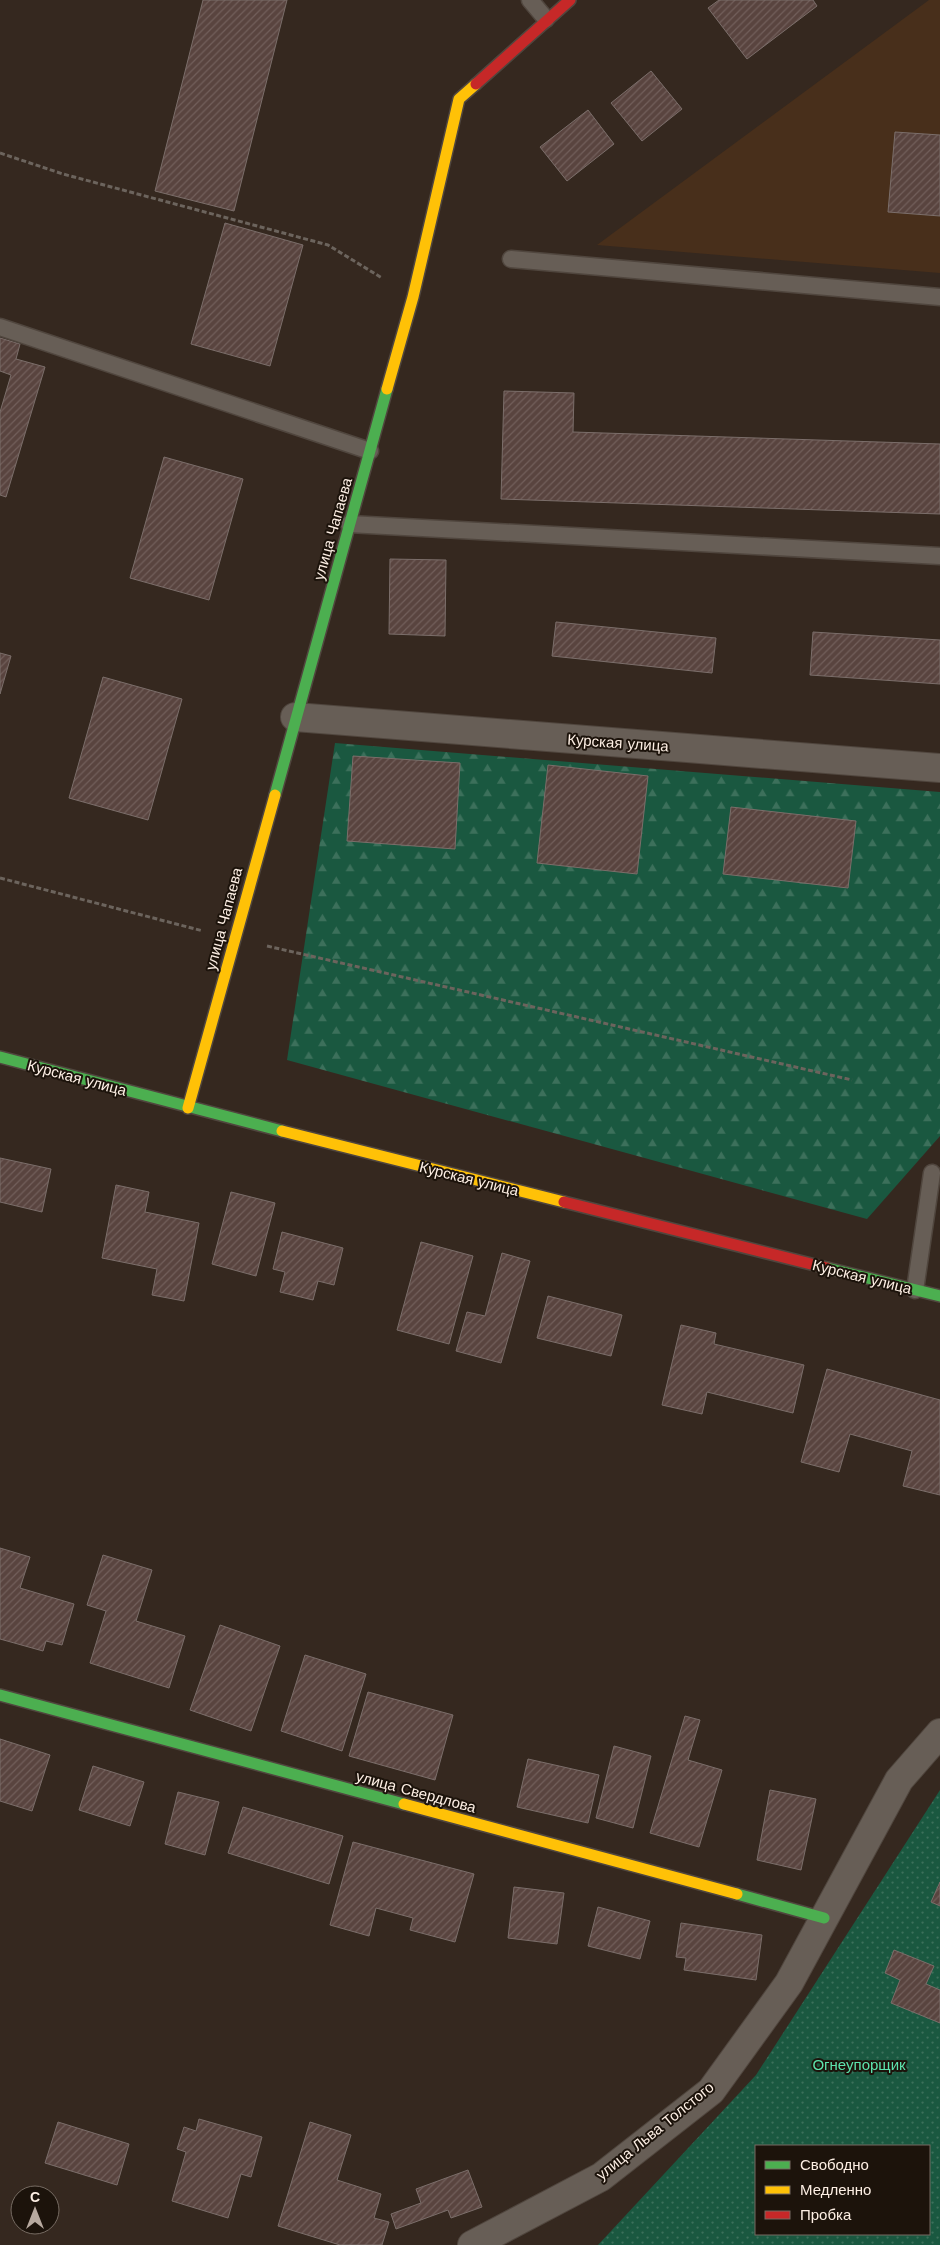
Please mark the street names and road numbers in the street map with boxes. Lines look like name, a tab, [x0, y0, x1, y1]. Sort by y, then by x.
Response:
street label: улица Чапаева	[310, 475, 356, 582]
street label: Курская улица	[567, 730, 670, 756]
street label: улица Чапаева	[202, 865, 247, 972]
street label: Курская улица	[26, 1056, 129, 1100]
street label: Курская улица	[418, 1158, 521, 1200]
street label: Курская улица	[811, 1256, 914, 1298]
street label: улица Свердлова	[354, 1767, 479, 1817]
street label: улица Льва Толстого	[593, 2078, 717, 2184]

